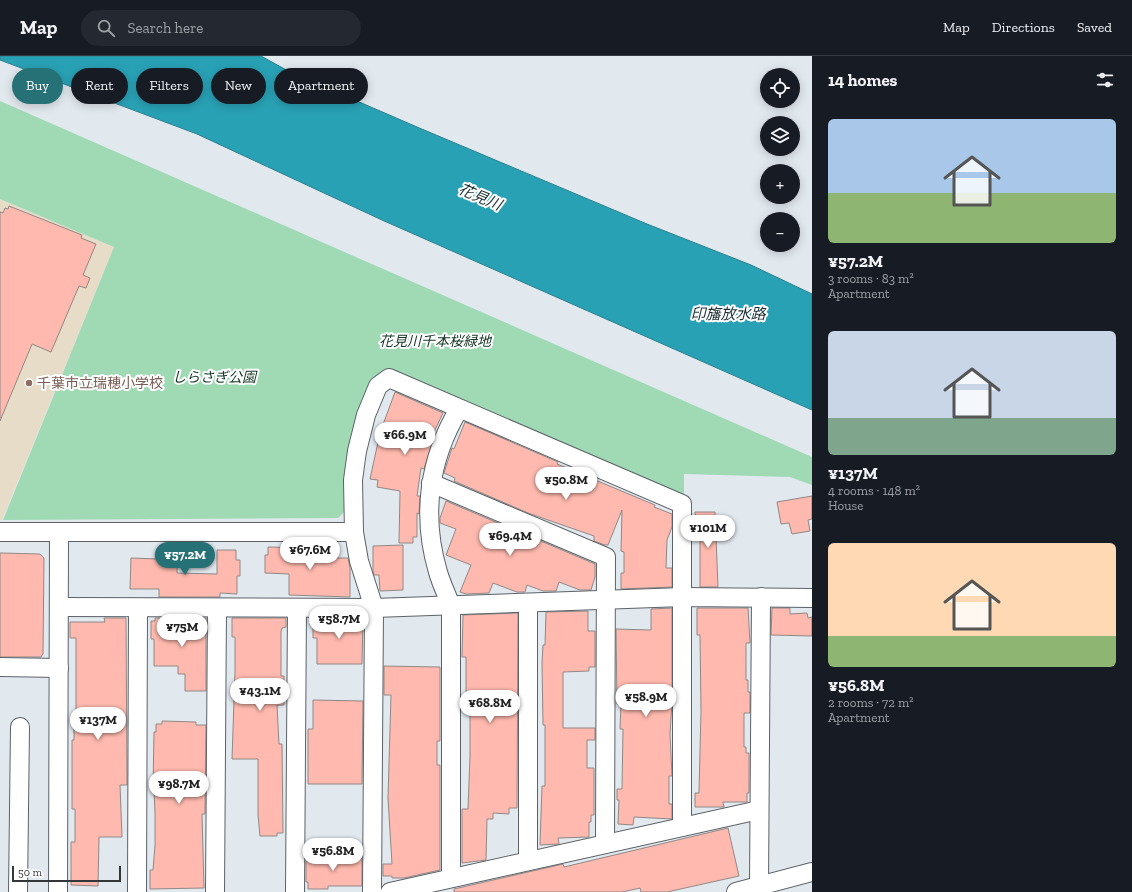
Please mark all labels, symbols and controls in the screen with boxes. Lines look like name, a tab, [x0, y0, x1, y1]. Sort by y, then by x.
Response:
search box	[81, 10, 361, 46]
text: Map	[20, 16, 57, 39]
icon: search	[95, 17, 117, 39]
text: Search here	[127, 19, 203, 37]
text: Map	[943, 19, 970, 36]
text: Directions	[992, 19, 1055, 36]
text: Saved	[1077, 19, 1112, 36]
chip: Buy	[12, 68, 63, 104]
chip: Rent	[71, 68, 128, 104]
chip: Filters	[136, 68, 203, 104]
chip: New	[211, 68, 266, 104]
chip: Apartment	[274, 68, 368, 104]
map controls	[760, 68, 800, 252]
button: locate	[760, 68, 800, 108]
icon: filters	[1094, 69, 1116, 91]
text: 14 homes	[828, 70, 897, 90]
button: layers	[760, 116, 800, 156]
icon: home	[936, 145, 1008, 217]
button: +	[760, 164, 800, 204]
water label: 花見川	[456, 180, 506, 215]
button: −	[760, 212, 800, 252]
text: ¥57.2M	[828, 251, 883, 271]
text: 3 rooms · 83 m²	[828, 271, 914, 286]
text: Apartment	[828, 286, 890, 301]
water label: 印旛放水路	[690, 305, 767, 323]
park label: 花見川千本桜緑地	[379, 333, 493, 350]
icon: home	[936, 357, 1008, 429]
park label: しらさぎ公園	[172, 369, 258, 386]
place label: 千葉市立瑞穂小学校	[37, 375, 163, 392]
marker: 千葉市立瑞穂小学校	[24, 378, 34, 388]
pin: ¥66.9M	[372, 422, 438, 456]
text: ¥66.9M	[383, 427, 427, 442]
text: ¥137M	[828, 463, 878, 483]
pin: ¥50.8M	[533, 467, 599, 501]
text: ¥50.8M	[544, 472, 588, 487]
text: 4 rooms · 148 m²	[828, 483, 920, 498]
text: House	[828, 498, 863, 513]
pin: ¥101M	[680, 515, 736, 549]
text: ¥101M	[689, 520, 727, 535]
pin: ¥69.4M	[477, 523, 543, 557]
text: ¥69.4M	[488, 528, 532, 543]
pin: ¥67.6M	[277, 537, 343, 571]
pin: ¥57.2M	[152, 542, 218, 576]
text: ¥67.6M	[289, 542, 331, 557]
text: ¥57.2M	[164, 547, 206, 562]
icon: home	[936, 569, 1008, 641]
pin: ¥58.7M	[306, 606, 372, 640]
text: ¥58.7M	[318, 611, 360, 626]
pin: ¥75M	[158, 614, 206, 648]
text: ¥75M	[166, 619, 198, 634]
text: ¥56.8M	[828, 675, 884, 695]
pin: ¥43.1M	[227, 678, 293, 712]
text: ¥43.1M	[239, 683, 281, 698]
pin: ¥58.9M	[613, 684, 679, 718]
text: ¥58.9M	[624, 689, 668, 704]
pin: ¥68.8M	[457, 690, 523, 724]
text: ¥68.8M	[468, 695, 512, 710]
text: 2 rooms · 72 m²	[828, 695, 914, 710]
pin: ¥137M	[70, 707, 126, 741]
text: Apartment	[828, 710, 890, 725]
text: ¥137M	[79, 712, 117, 727]
pin: ¥98.7M	[146, 771, 212, 805]
text: ¥98.7M	[158, 776, 200, 791]
pin: ¥56.8M	[300, 838, 366, 872]
text: ¥56.8M	[311, 843, 355, 858]
scale bar	[12, 864, 121, 883]
text: 50 m	[18, 866, 42, 879]

